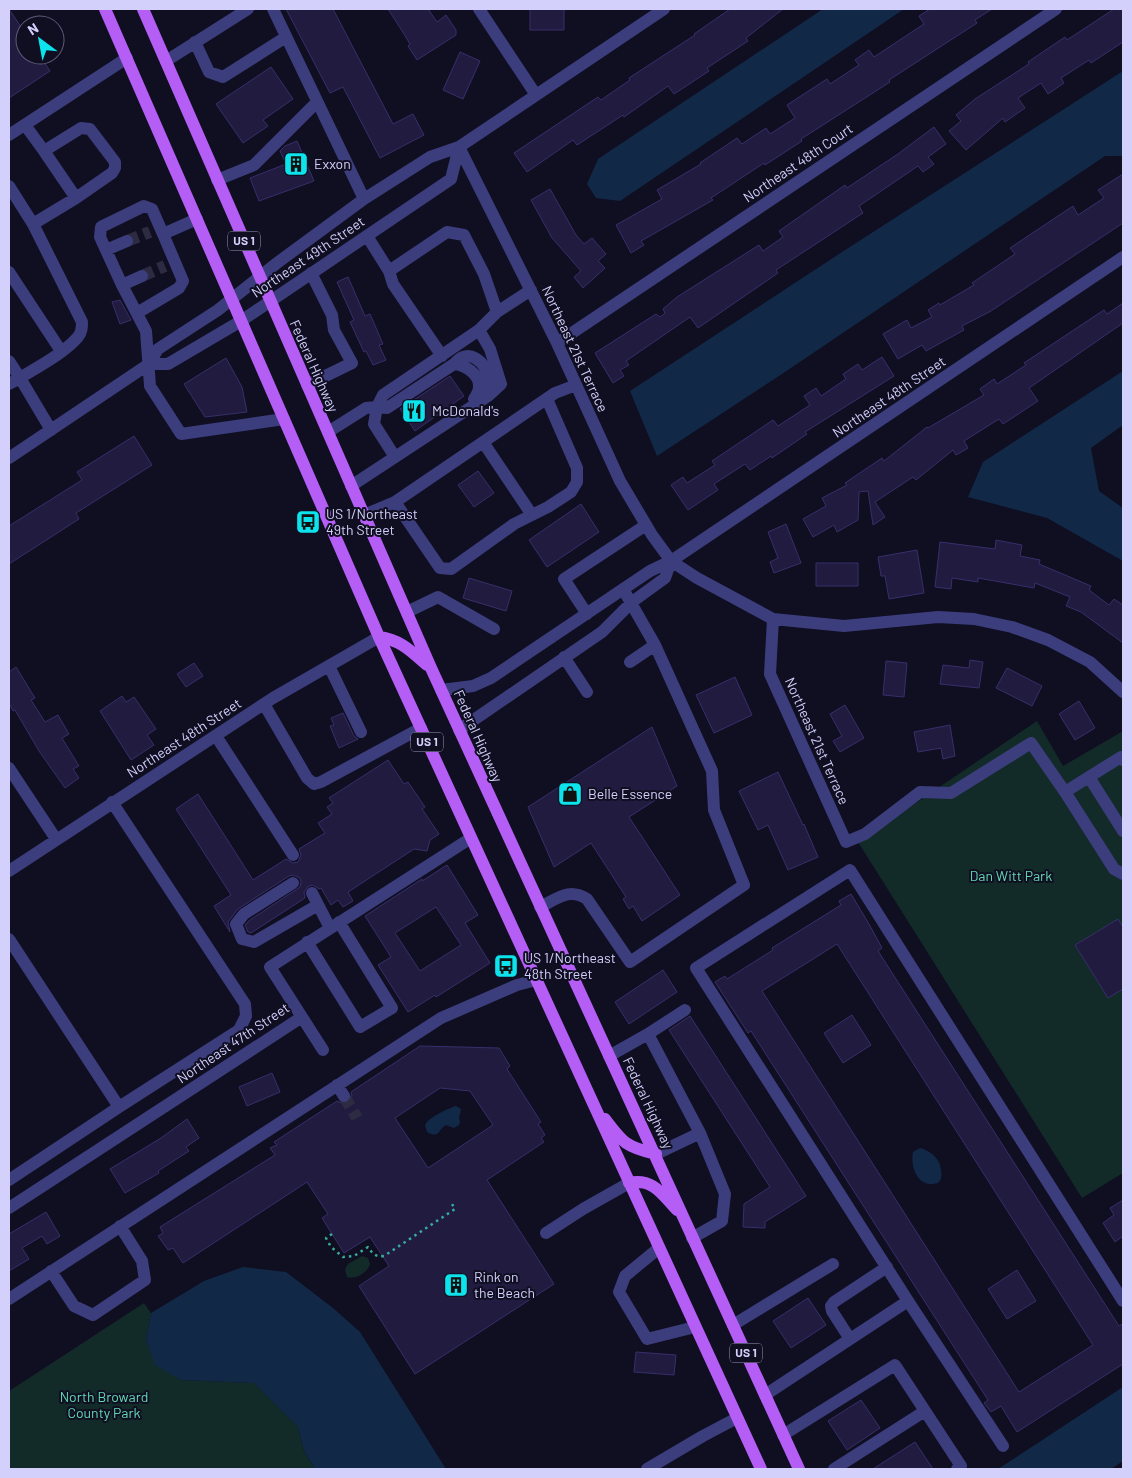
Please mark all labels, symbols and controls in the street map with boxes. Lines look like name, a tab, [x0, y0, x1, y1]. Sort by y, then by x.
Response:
north arrow	[15, 15, 65, 65]
text: N	[24, 19, 41, 38]
street label: Northeast 48th Court	[740, 120, 856, 206]
building icon: Exxon	[283, 151, 309, 177]
place label: Exxon	[314, 155, 351, 172]
street label: Northeast 49th Street	[248, 212, 368, 301]
road number: US 1	[228, 232, 260, 250]
street label: Northeast 21st Terrace	[539, 283, 612, 415]
street label: Federal Highway	[286, 317, 343, 415]
street label: Northeast 48th Street	[829, 352, 949, 441]
restaurant icon: McDonald's	[401, 398, 427, 424]
place label: McDonald's	[432, 402, 500, 419]
place label: US 1/Northeast 49th Street	[326, 505, 418, 538]
bus stop icon: US 1/Northeast 49th Street	[295, 509, 321, 535]
street label: Northeast 21st Terrace	[782, 675, 853, 807]
street label: Federal Highway	[450, 687, 507, 785]
street label: Northeast 48th Street	[123, 694, 244, 781]
road number: US 1	[411, 732, 443, 752]
shop icon: Belle Essence	[557, 781, 583, 807]
place label: Belle Essence	[588, 785, 672, 802]
park label: Dan Witt Park	[970, 867, 1052, 884]
place label: US 1/Northeast 48th Street	[524, 949, 616, 982]
bus stop icon: US 1/Northeast 48th Street	[493, 953, 519, 979]
street label: Northeast 47th Street	[173, 999, 292, 1086]
street label: Federal Highway	[620, 1054, 677, 1152]
place label: Rink on the Beach	[474, 1268, 535, 1301]
building icon: Rink on the Beach	[443, 1272, 469, 1298]
road number: US 1	[730, 1344, 762, 1362]
park label: North Broward County Park	[60, 1388, 148, 1421]

